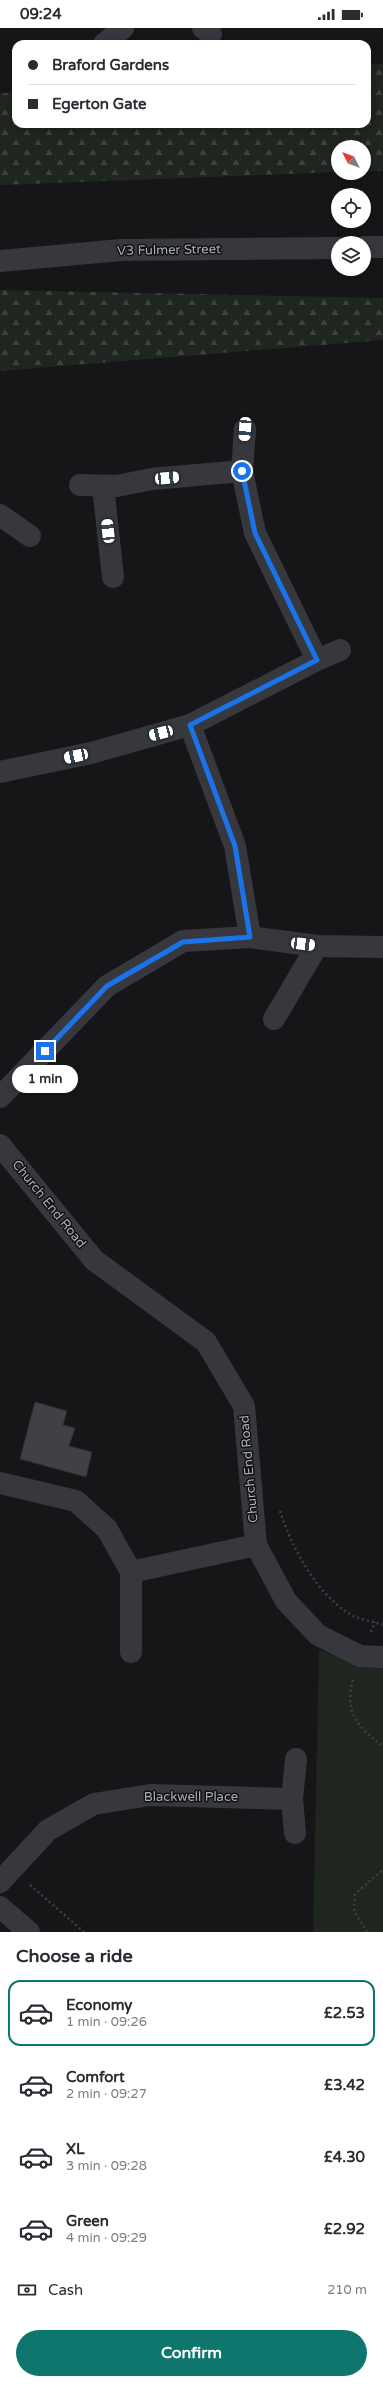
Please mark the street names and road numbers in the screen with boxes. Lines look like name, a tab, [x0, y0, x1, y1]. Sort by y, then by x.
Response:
street label: V3 Fulmer Street	[117, 241, 221, 259]
street label: Church End Road	[9, 1157, 89, 1251]
street label: Church End Road	[236, 1414, 262, 1524]
street label: Blackwell Place	[144, 1789, 238, 1805]

